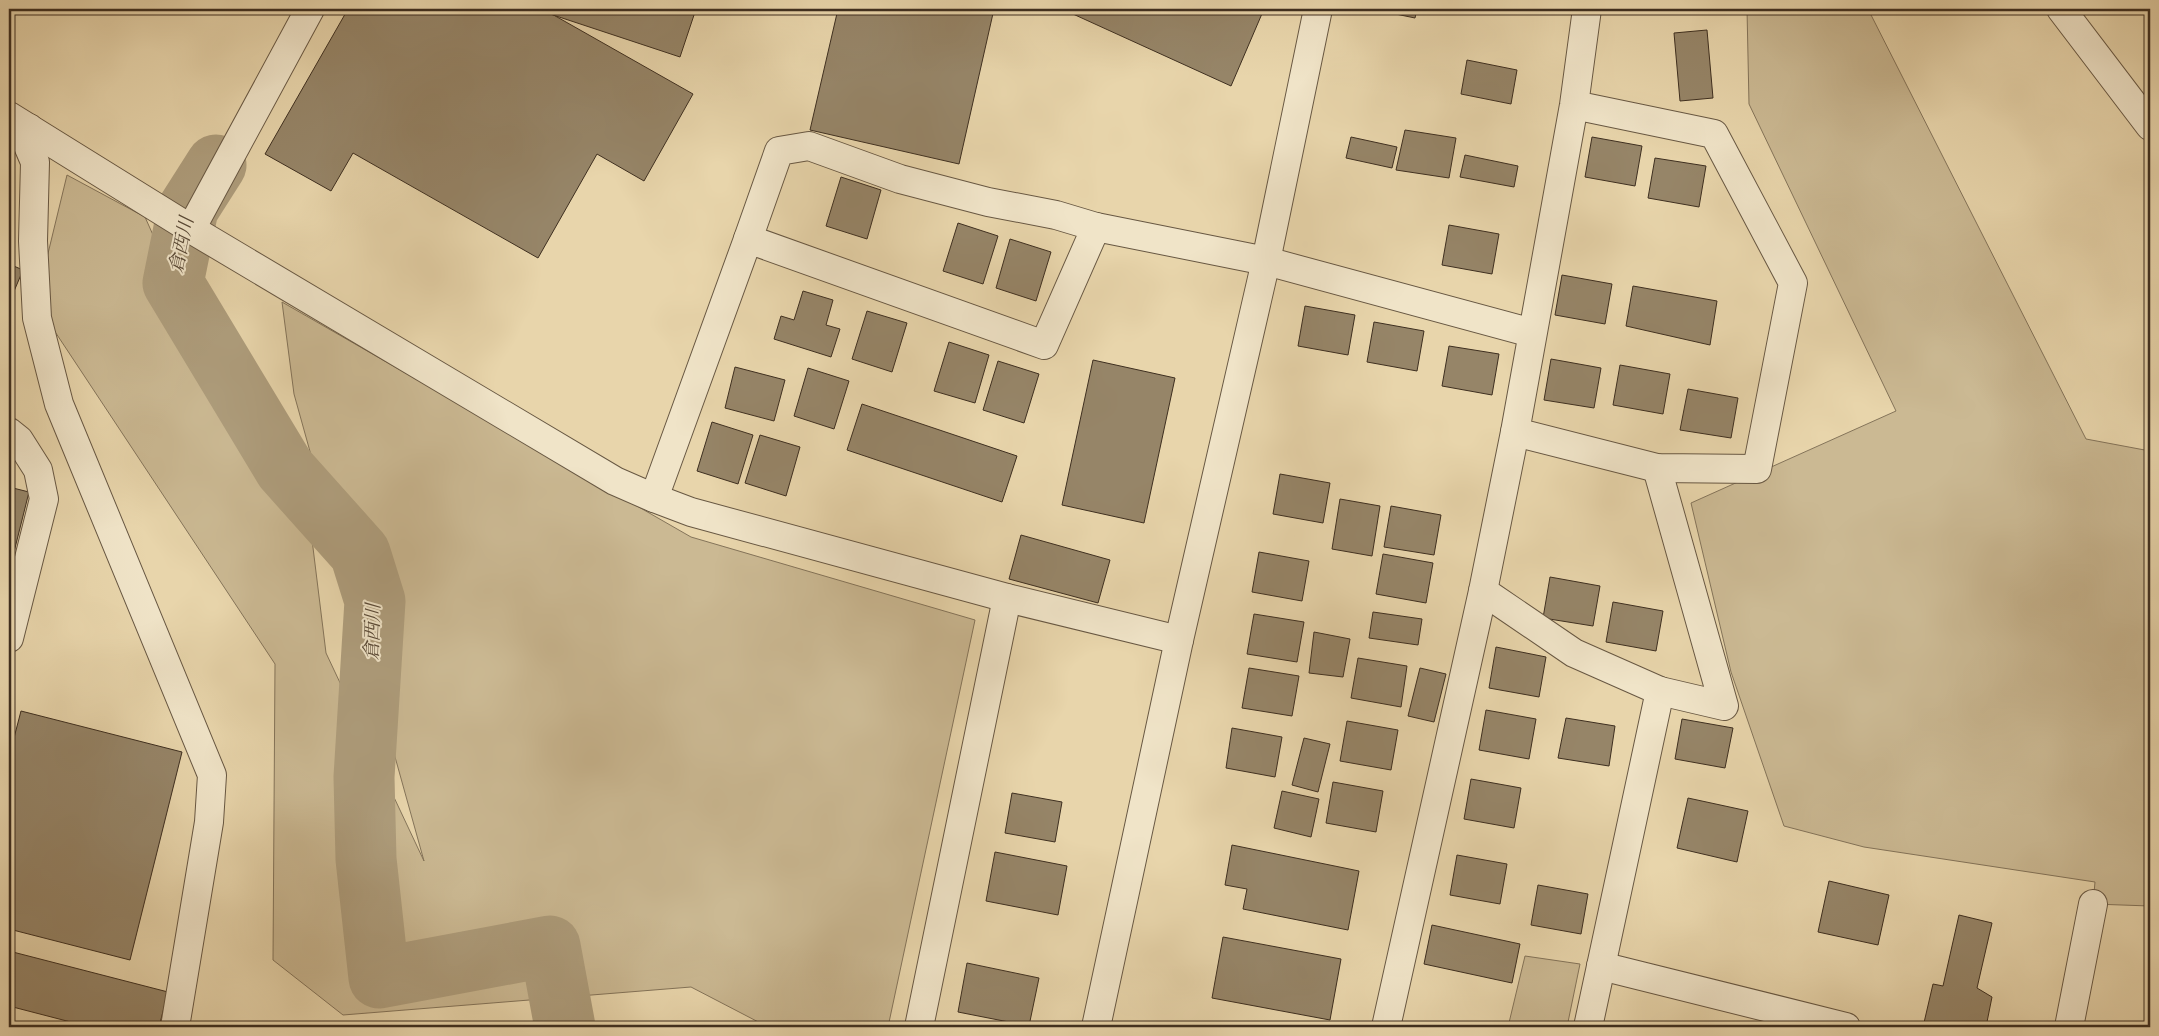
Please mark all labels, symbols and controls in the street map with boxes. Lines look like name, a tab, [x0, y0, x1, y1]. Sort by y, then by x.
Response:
water label: 倉西川	[164, 213, 199, 275]
water label: 倉西川	[360, 601, 385, 661]

